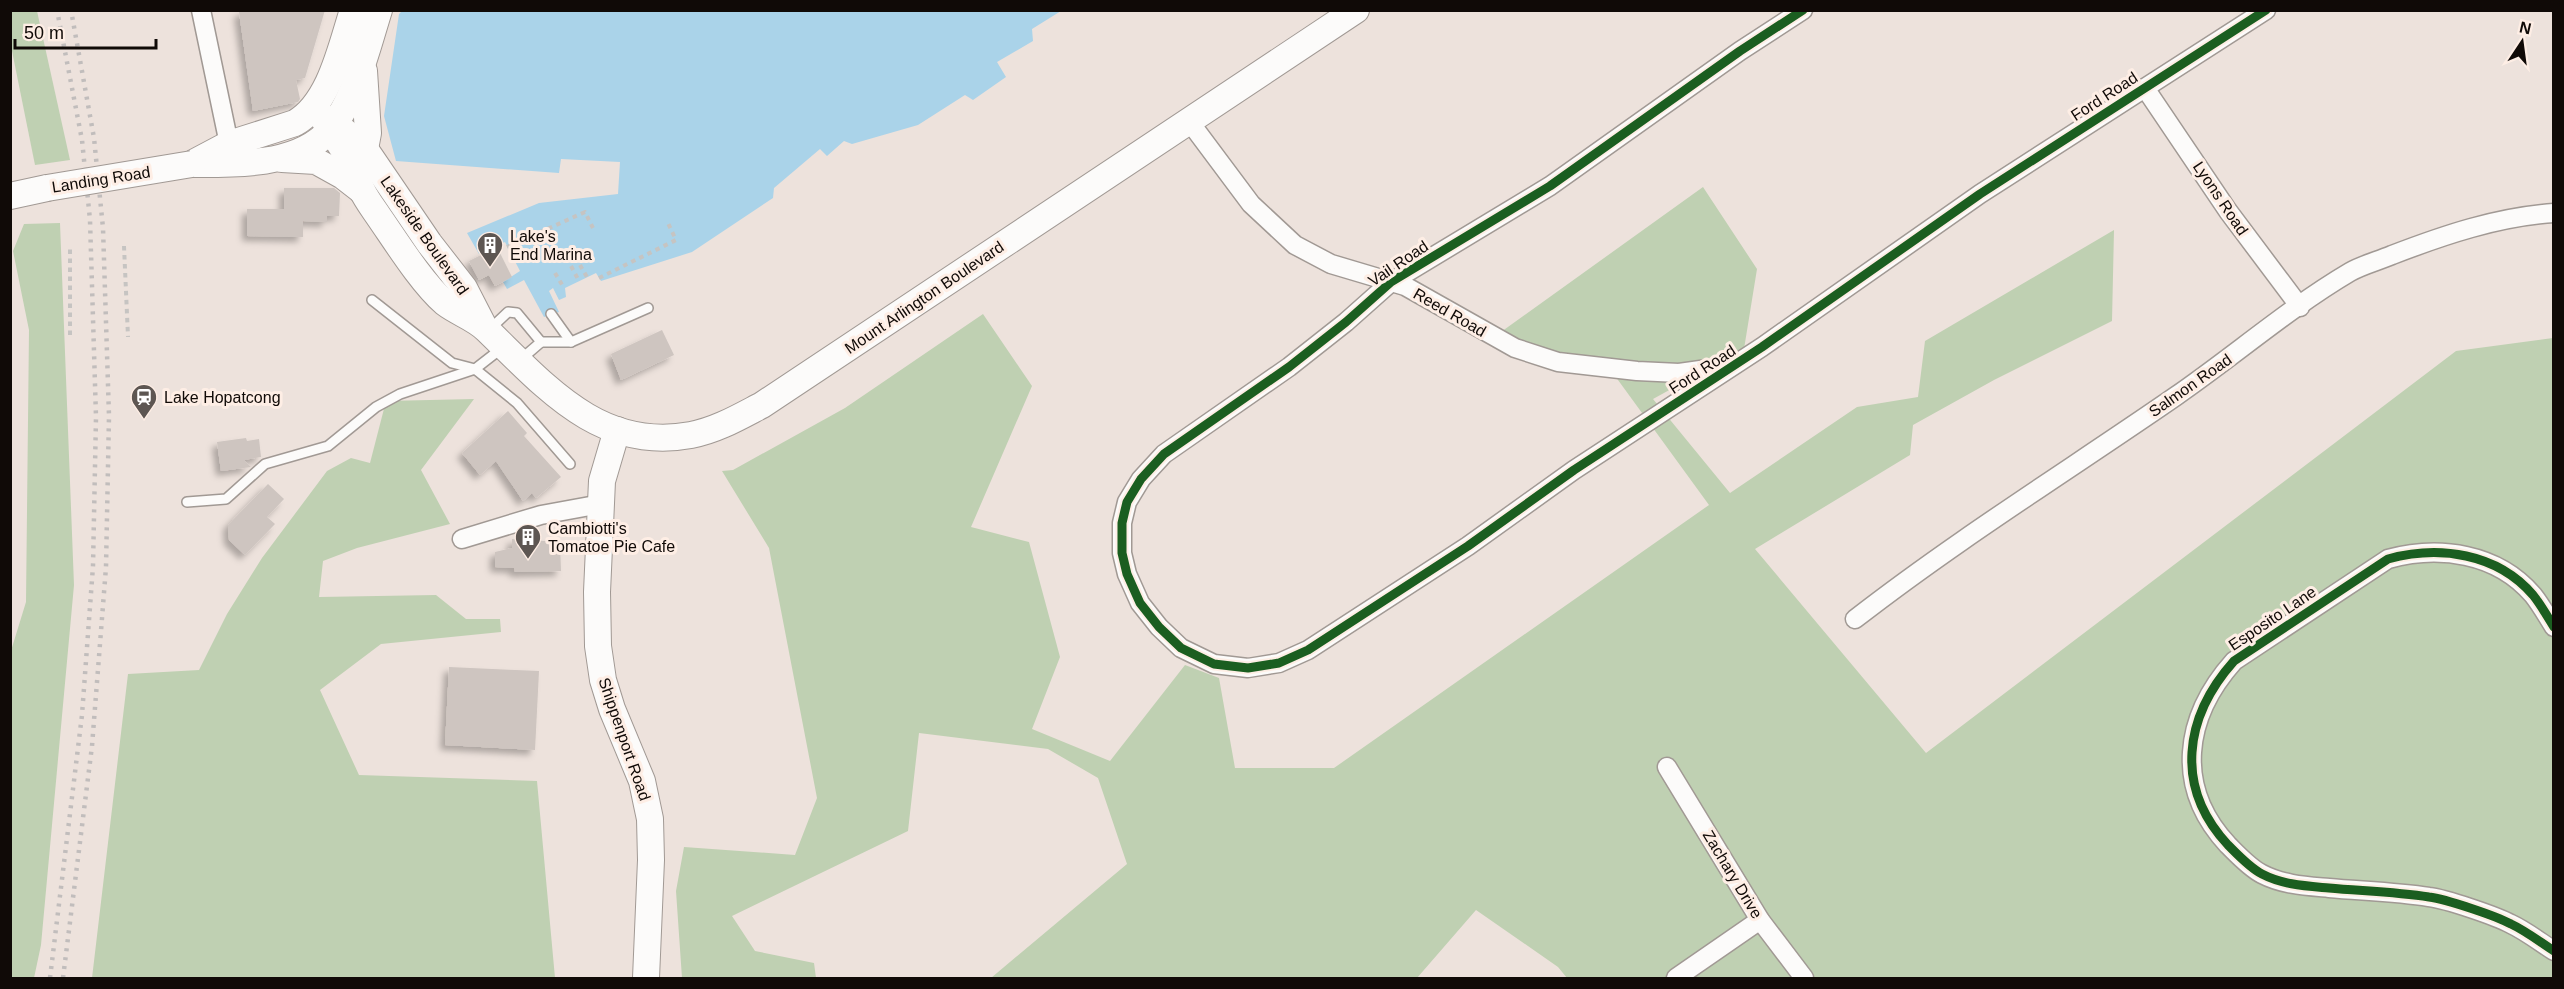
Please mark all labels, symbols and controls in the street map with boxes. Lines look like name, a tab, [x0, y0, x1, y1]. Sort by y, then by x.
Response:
scale bar	[15, 12, 156, 50]
north arrow	[2492, 12, 2552, 72]
text: N	[2518, 18, 2533, 37]
text: 50 m	[24, 23, 64, 43]
street label: Ford Road	[2068, 69, 2141, 124]
street label: Lyons Road	[2190, 158, 2251, 238]
street label: Landing Road	[51, 163, 152, 196]
street label: Lakeside Boulevard	[377, 173, 472, 298]
place label: Lake's End Marina	[510, 228, 592, 263]
building icon: Lake's End Marina	[475, 230, 505, 268]
street label: Vail Road	[1365, 237, 1431, 290]
street label: Mount Arlington Boulevard	[842, 238, 1007, 357]
street label: Reed Road	[1410, 285, 1489, 340]
street label: Ford Road	[1666, 342, 1739, 397]
street label: Salmon Road	[2146, 351, 2235, 420]
station icon: Lake Hopatcong	[129, 382, 159, 420]
place label: Lake Hopatcong	[164, 389, 281, 406]
place label: Cambiotti's Tomatoe Pie Cafe	[548, 520, 675, 555]
building icon: Cambiotti's Tomatoe Pie Cafe	[513, 522, 543, 560]
street label: Esposito Lane	[2225, 583, 2319, 654]
street label: Shippenport Road	[595, 675, 654, 803]
street label: Zachary Drive	[1700, 827, 1766, 921]

